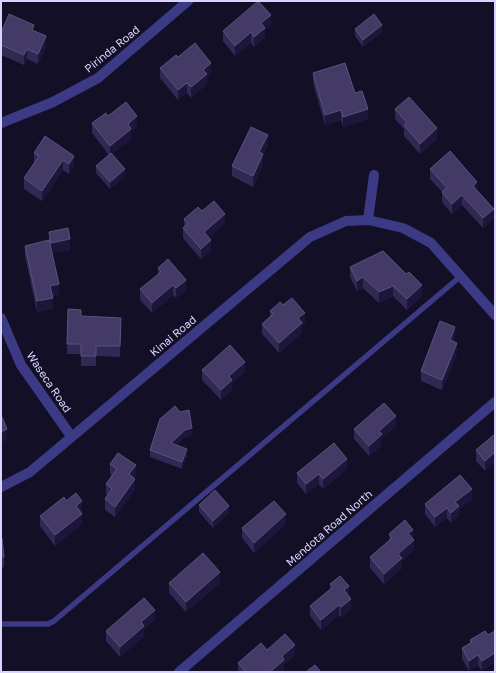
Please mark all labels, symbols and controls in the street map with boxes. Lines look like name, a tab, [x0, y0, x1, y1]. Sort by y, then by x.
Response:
street label: Pirinda Road	[82, 23, 142, 75]
street label: Kinai Road	[147, 313, 198, 359]
street label: Waseca Road	[24, 349, 75, 415]
street label: Mendota Road North	[283, 487, 374, 569]

